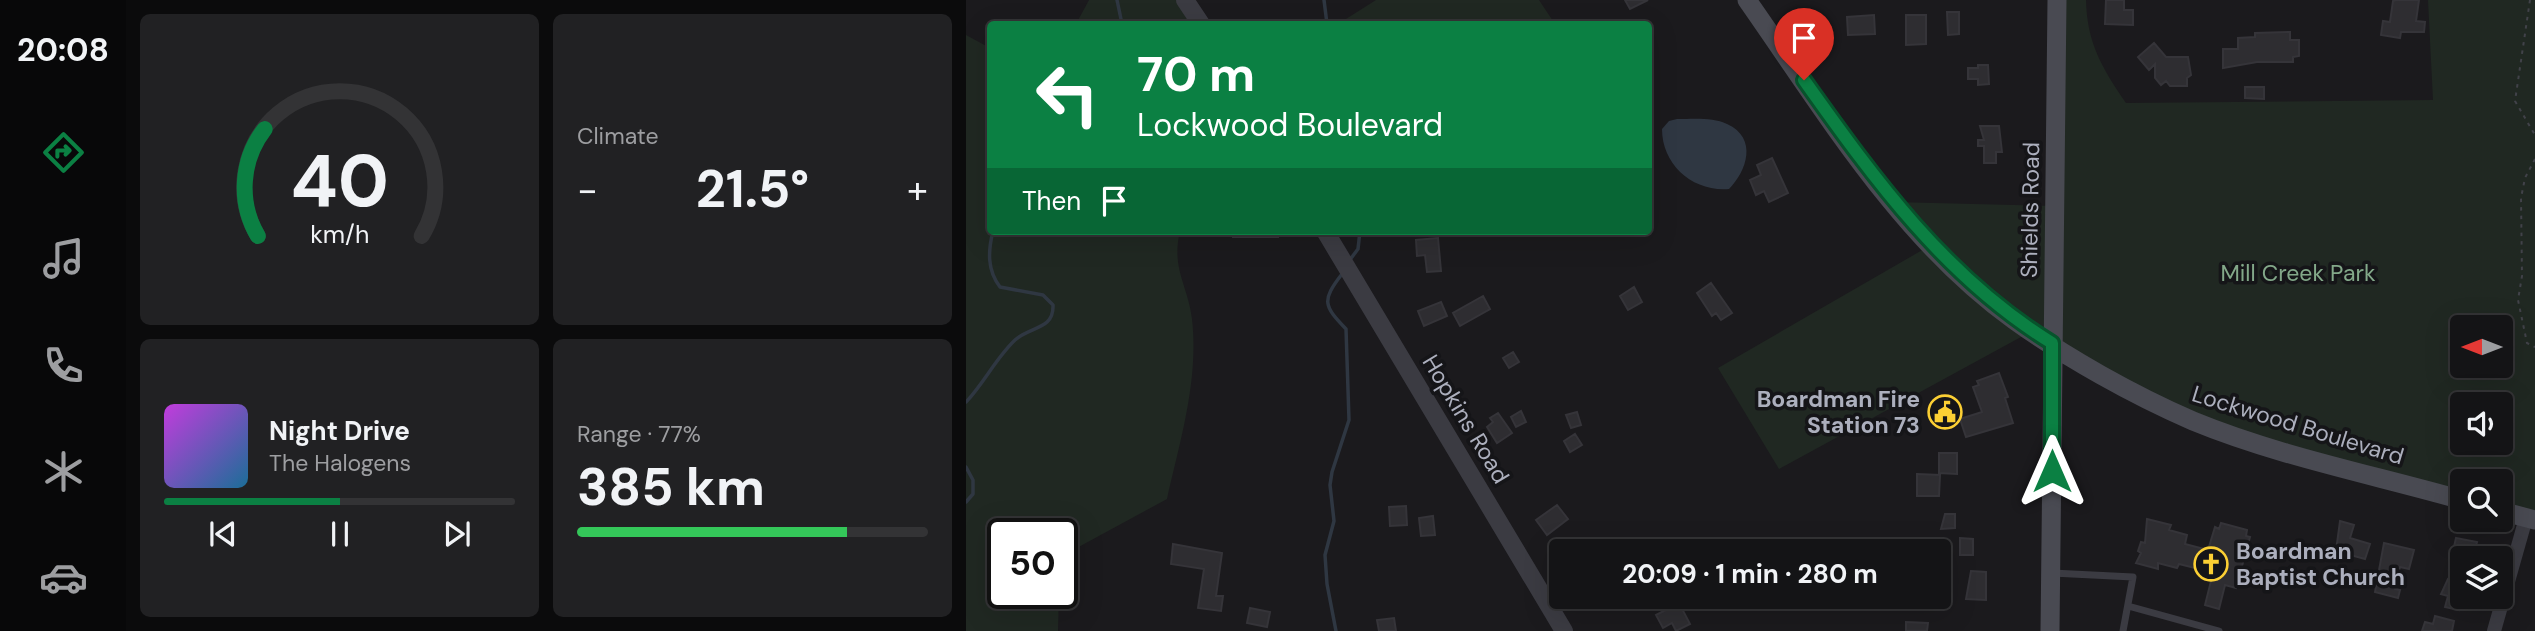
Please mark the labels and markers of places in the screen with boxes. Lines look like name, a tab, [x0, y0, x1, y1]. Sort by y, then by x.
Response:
pin	[1774, 8, 1834, 80]
place label: Boardman Fire Station 73	[1757, 384, 1920, 440]
public building icon: Boardman Fire Station 73	[1926, 393, 1964, 431]
place label: Boardman Baptist Church	[2236, 536, 2405, 592]
church icon: Boardman Baptist Church	[2192, 545, 2230, 583]

